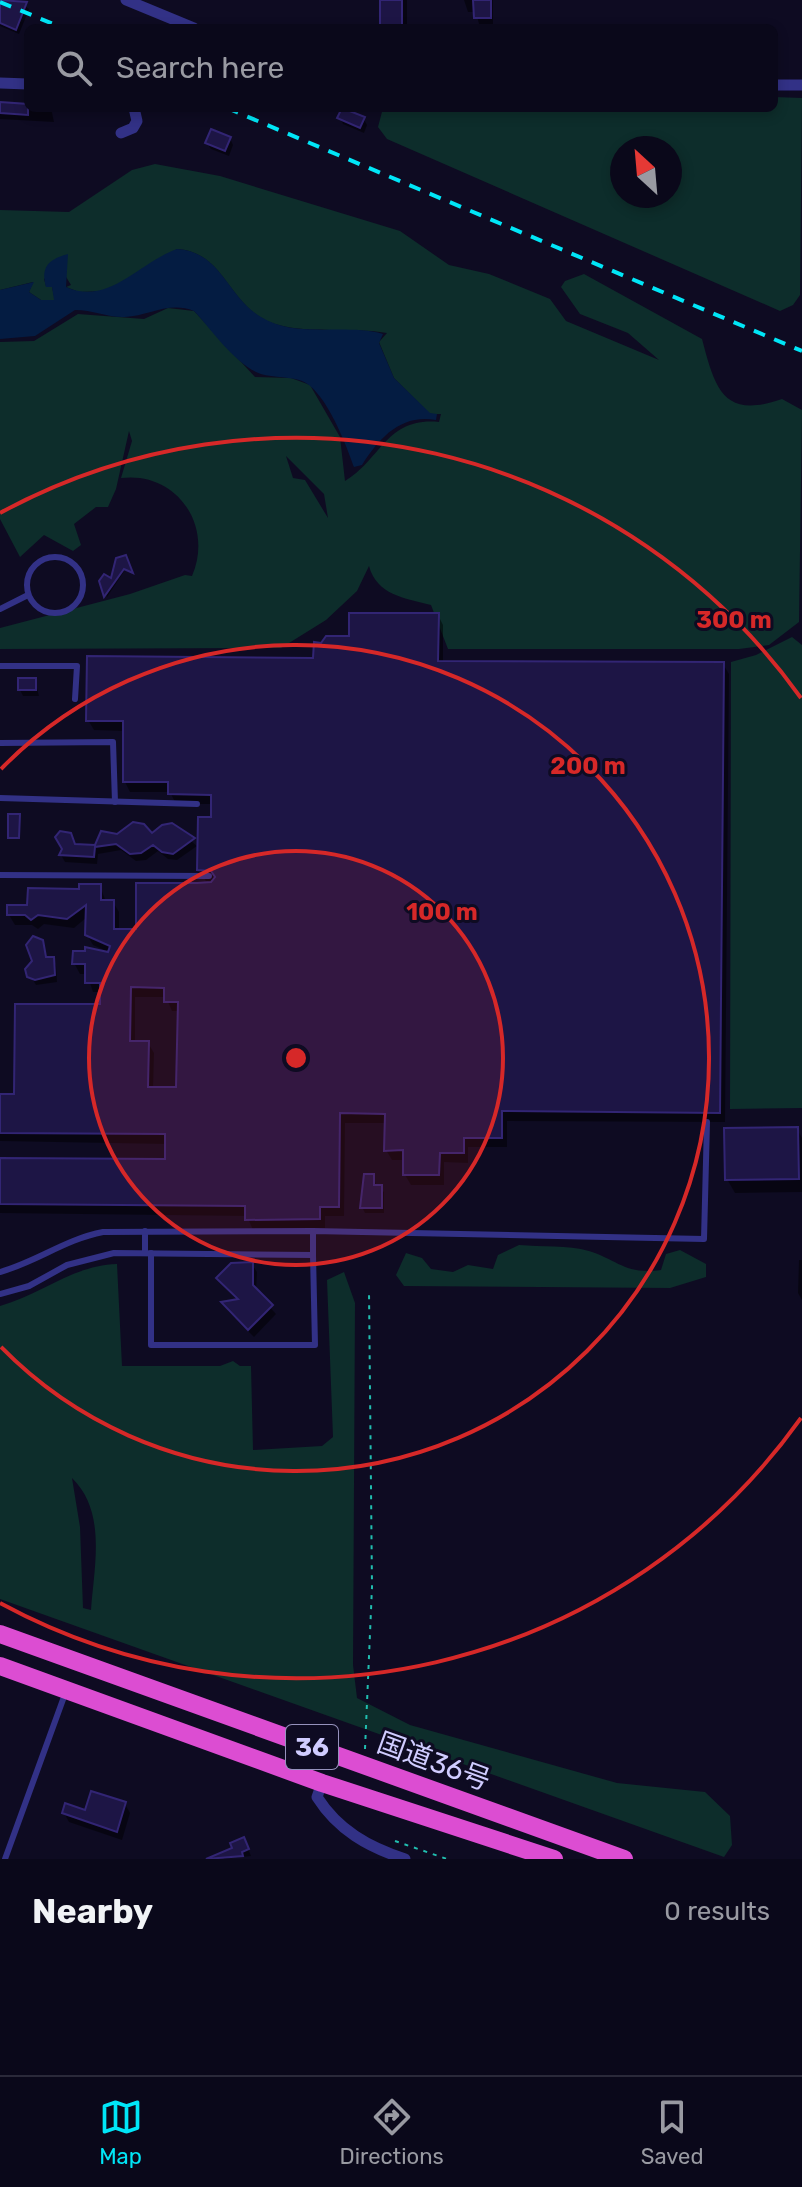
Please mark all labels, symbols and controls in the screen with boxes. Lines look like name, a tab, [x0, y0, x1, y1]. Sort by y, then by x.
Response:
search box	[24, 24, 778, 112]
icon: search	[52, 46, 96, 90]
text: Search here	[116, 50, 284, 86]
north arrow	[610, 136, 682, 208]
text: 300 m	[696, 606, 772, 634]
text: 200 m	[550, 752, 626, 780]
text: 100 m	[406, 898, 478, 926]
centre of rings	[282, 1044, 310, 1072]
road number: 36	[286, 1725, 338, 1769]
street label: 国道36号	[373, 1726, 495, 1797]
text: Nearby	[32, 1891, 153, 1932]
text: 0 results	[664, 1896, 770, 1927]
tab: Map	[99, 2095, 143, 2170]
tab: Directions	[340, 2095, 444, 2170]
tab: Saved	[641, 2095, 704, 2170]

